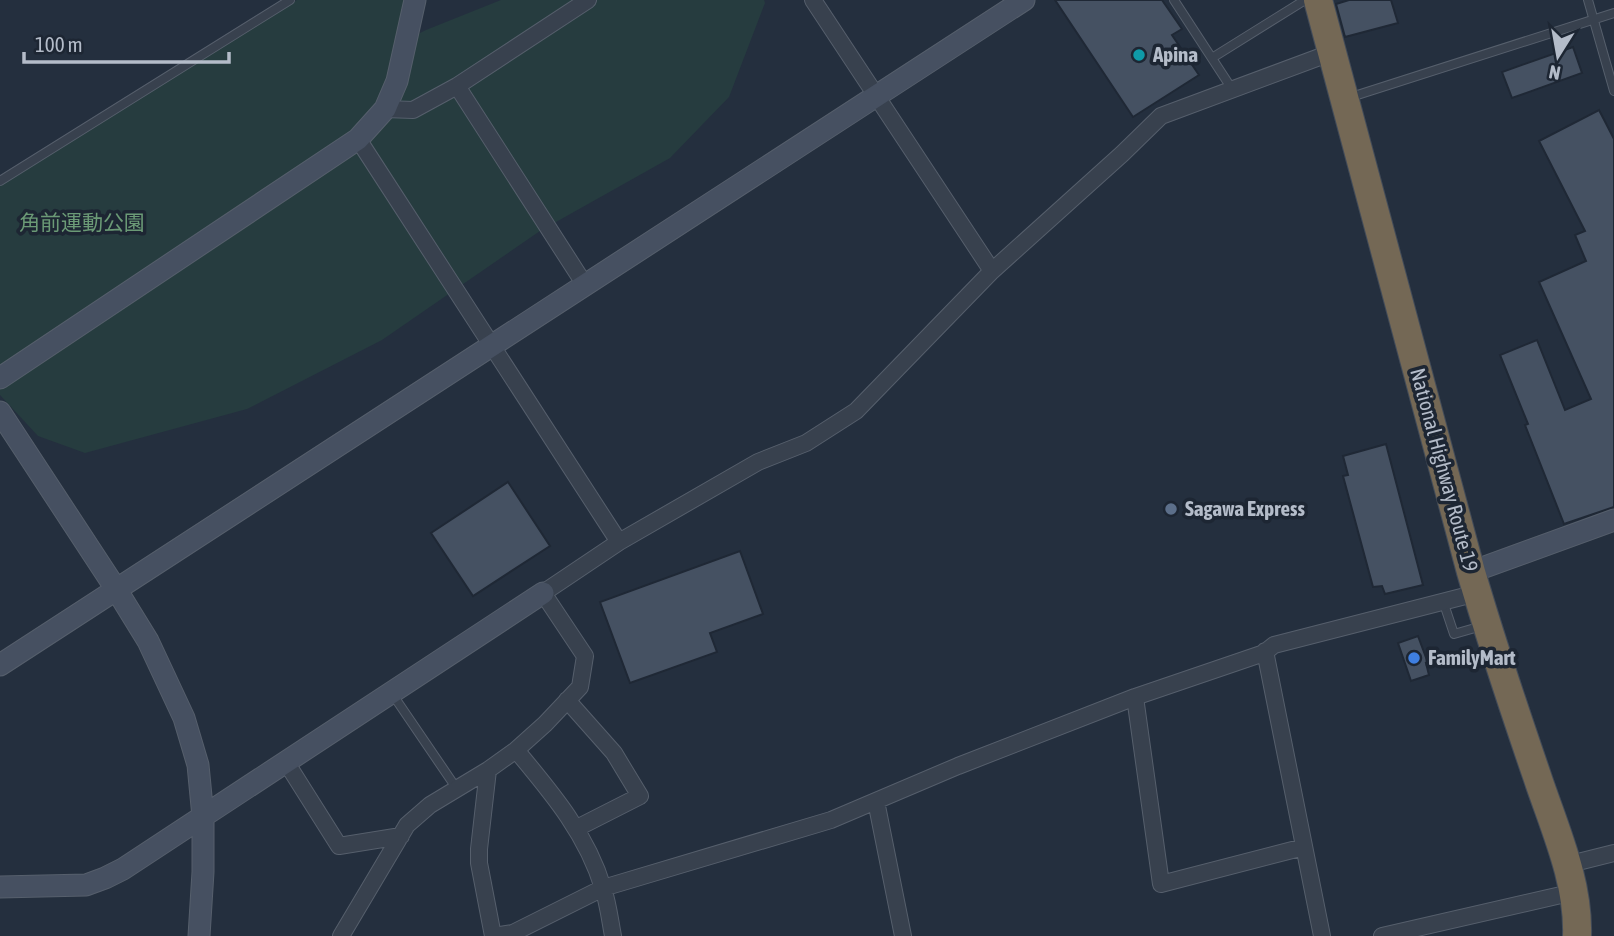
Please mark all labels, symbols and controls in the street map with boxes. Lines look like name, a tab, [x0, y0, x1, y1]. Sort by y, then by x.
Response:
scale bar	[24, 21, 229, 65]
north arrow	[1523, 21, 1593, 91]
text: 100 m	[35, 32, 83, 56]
place label: Apina	[1152, 42, 1198, 66]
marker: Apina	[1131, 47, 1147, 63]
text: N	[1547, 61, 1562, 85]
park label: 角前運動公園	[19, 210, 145, 234]
street label: National Highway Route 19	[1406, 365, 1484, 574]
place label: Sagawa Express	[1185, 496, 1305, 520]
marker: Sagawa Express	[1163, 501, 1179, 517]
place label: FamilyMart	[1428, 645, 1516, 669]
marker: FamilyMart	[1406, 650, 1422, 666]

